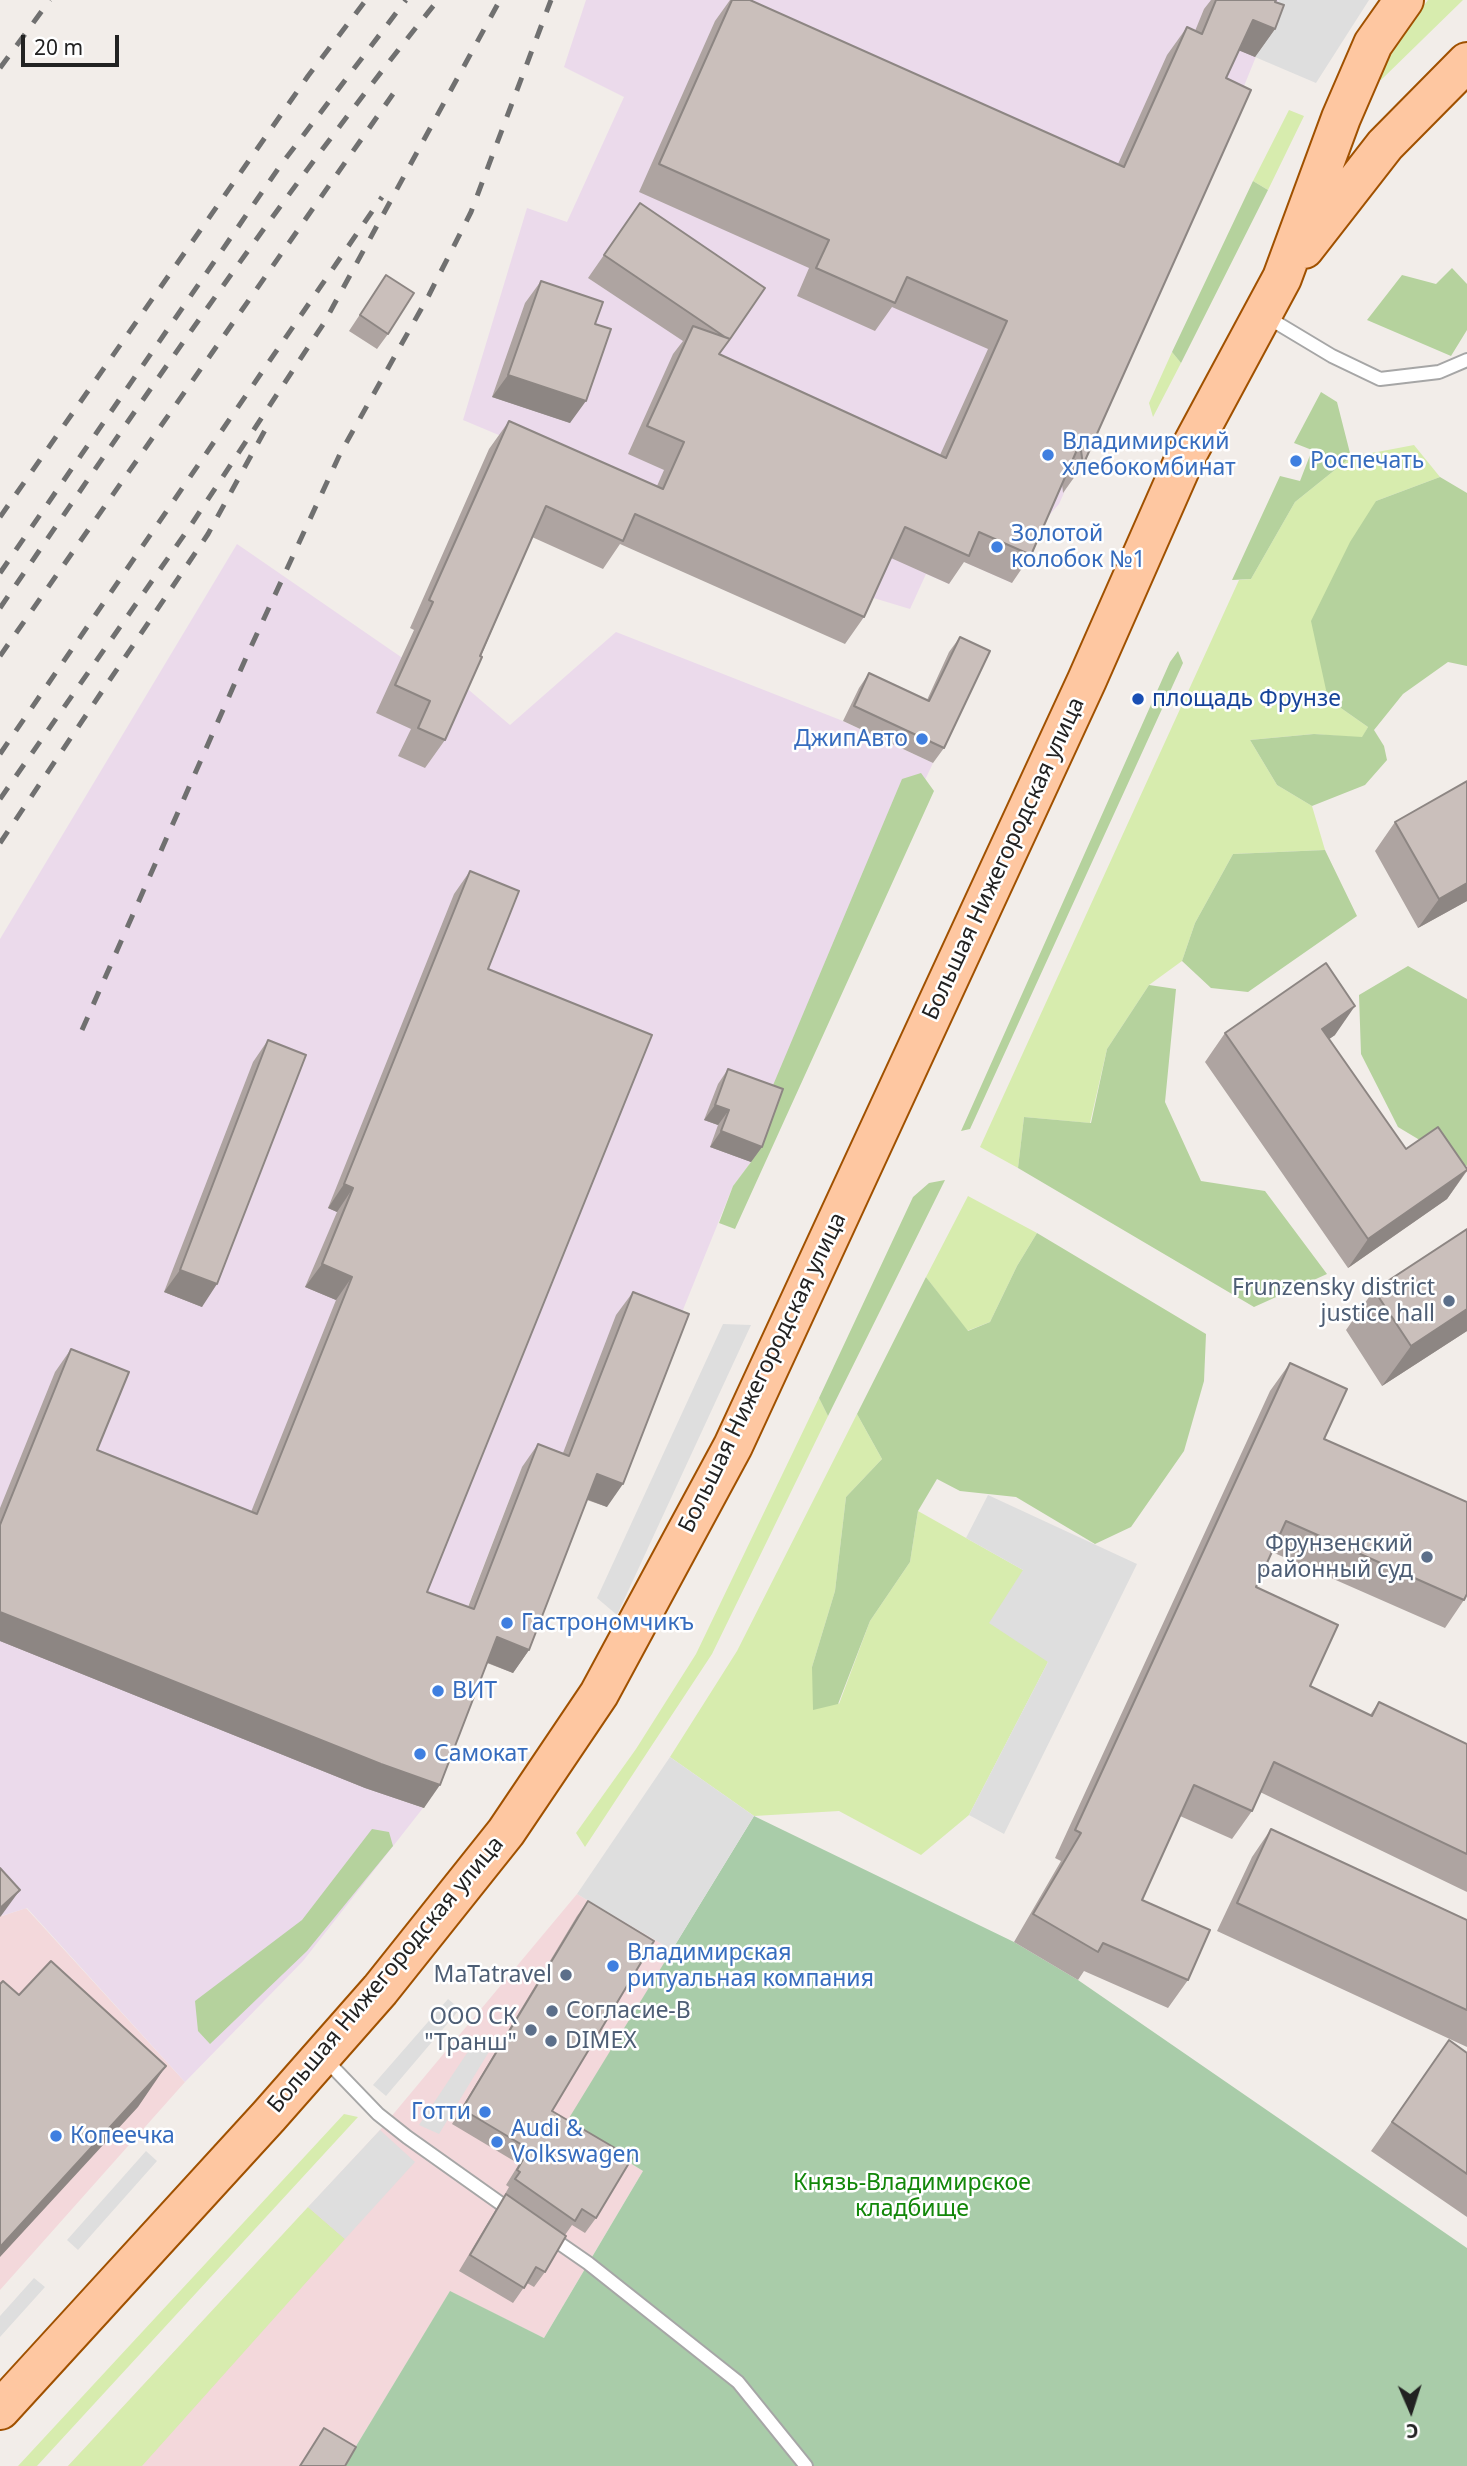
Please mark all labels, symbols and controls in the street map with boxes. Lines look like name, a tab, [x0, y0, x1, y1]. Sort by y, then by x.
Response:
scale bar	[24, 21, 122, 65]
text: 20 m	[34, 33, 83, 61]
place label: Владимирский хлебокомбинат	[1062, 428, 1236, 482]
marker: Владимирский хлебокомбинат	[1040, 447, 1056, 463]
place label: Роспечать	[1310, 447, 1424, 475]
marker: Роспечать	[1288, 453, 1304, 469]
place label: Золотой колобок №1	[1011, 520, 1146, 574]
marker: Золотой колобок №1	[989, 539, 1005, 555]
place label: площадь Фрунзе	[1152, 685, 1341, 713]
marker: площадь Фрунзе	[1130, 691, 1146, 707]
street label: Большая Нижегородская улица	[917, 693, 1091, 1025]
place label: ДжипАвто	[794, 725, 908, 753]
marker: ДжипАвто	[914, 731, 930, 747]
street label: Большая Нижегородская улица	[673, 1208, 853, 1538]
place label: Frunzensky district justice hall	[1232, 1274, 1435, 1328]
marker: Frunzensky district justice hall	[1441, 1293, 1457, 1309]
place label: Фрунзенский районный суд	[1256, 1530, 1413, 1584]
marker: Фрунзенский районный суд	[1419, 1549, 1435, 1565]
place label: Гастрономчикъ	[521, 1609, 694, 1637]
marker: Гастрономчикъ	[499, 1615, 515, 1631]
place label: ВИТ	[452, 1677, 497, 1705]
marker: ВИТ	[430, 1683, 446, 1699]
place label: Самокат	[434, 1740, 528, 1768]
marker: Самокат	[412, 1746, 428, 1762]
street label: Большая Нижегородская улица	[262, 1831, 510, 2119]
place label: Владимирская ритуальная компания	[627, 1939, 874, 1993]
marker: Владимирская ритуальная компания	[605, 1958, 621, 1974]
place label: MaTatravel	[434, 1961, 552, 1989]
marker: MaTatravel	[558, 1967, 574, 1983]
place label: Согласие-В	[566, 1997, 691, 2025]
place label: ООО СК "Транш"	[424, 2003, 517, 2057]
marker: Согласие-В	[544, 2003, 560, 2019]
marker: ООО СК "Транш"	[523, 2022, 539, 2038]
place label: DIMEX	[565, 2027, 637, 2055]
marker: DIMEX	[543, 2033, 559, 2049]
place label: Готти	[411, 2098, 471, 2126]
marker: Готти	[477, 2104, 493, 2120]
place label: Audi & Volkswagen	[511, 2115, 640, 2169]
place label: Копеечка	[70, 2122, 175, 2150]
marker: Копеечка	[48, 2128, 64, 2144]
marker: Audi & Volkswagen	[489, 2134, 505, 2150]
park label: Князь-Владимирское кладбище	[793, 2169, 1031, 2223]
north arrow	[1376, 2375, 1446, 2445]
text: С	[1405, 2418, 1419, 2444]

